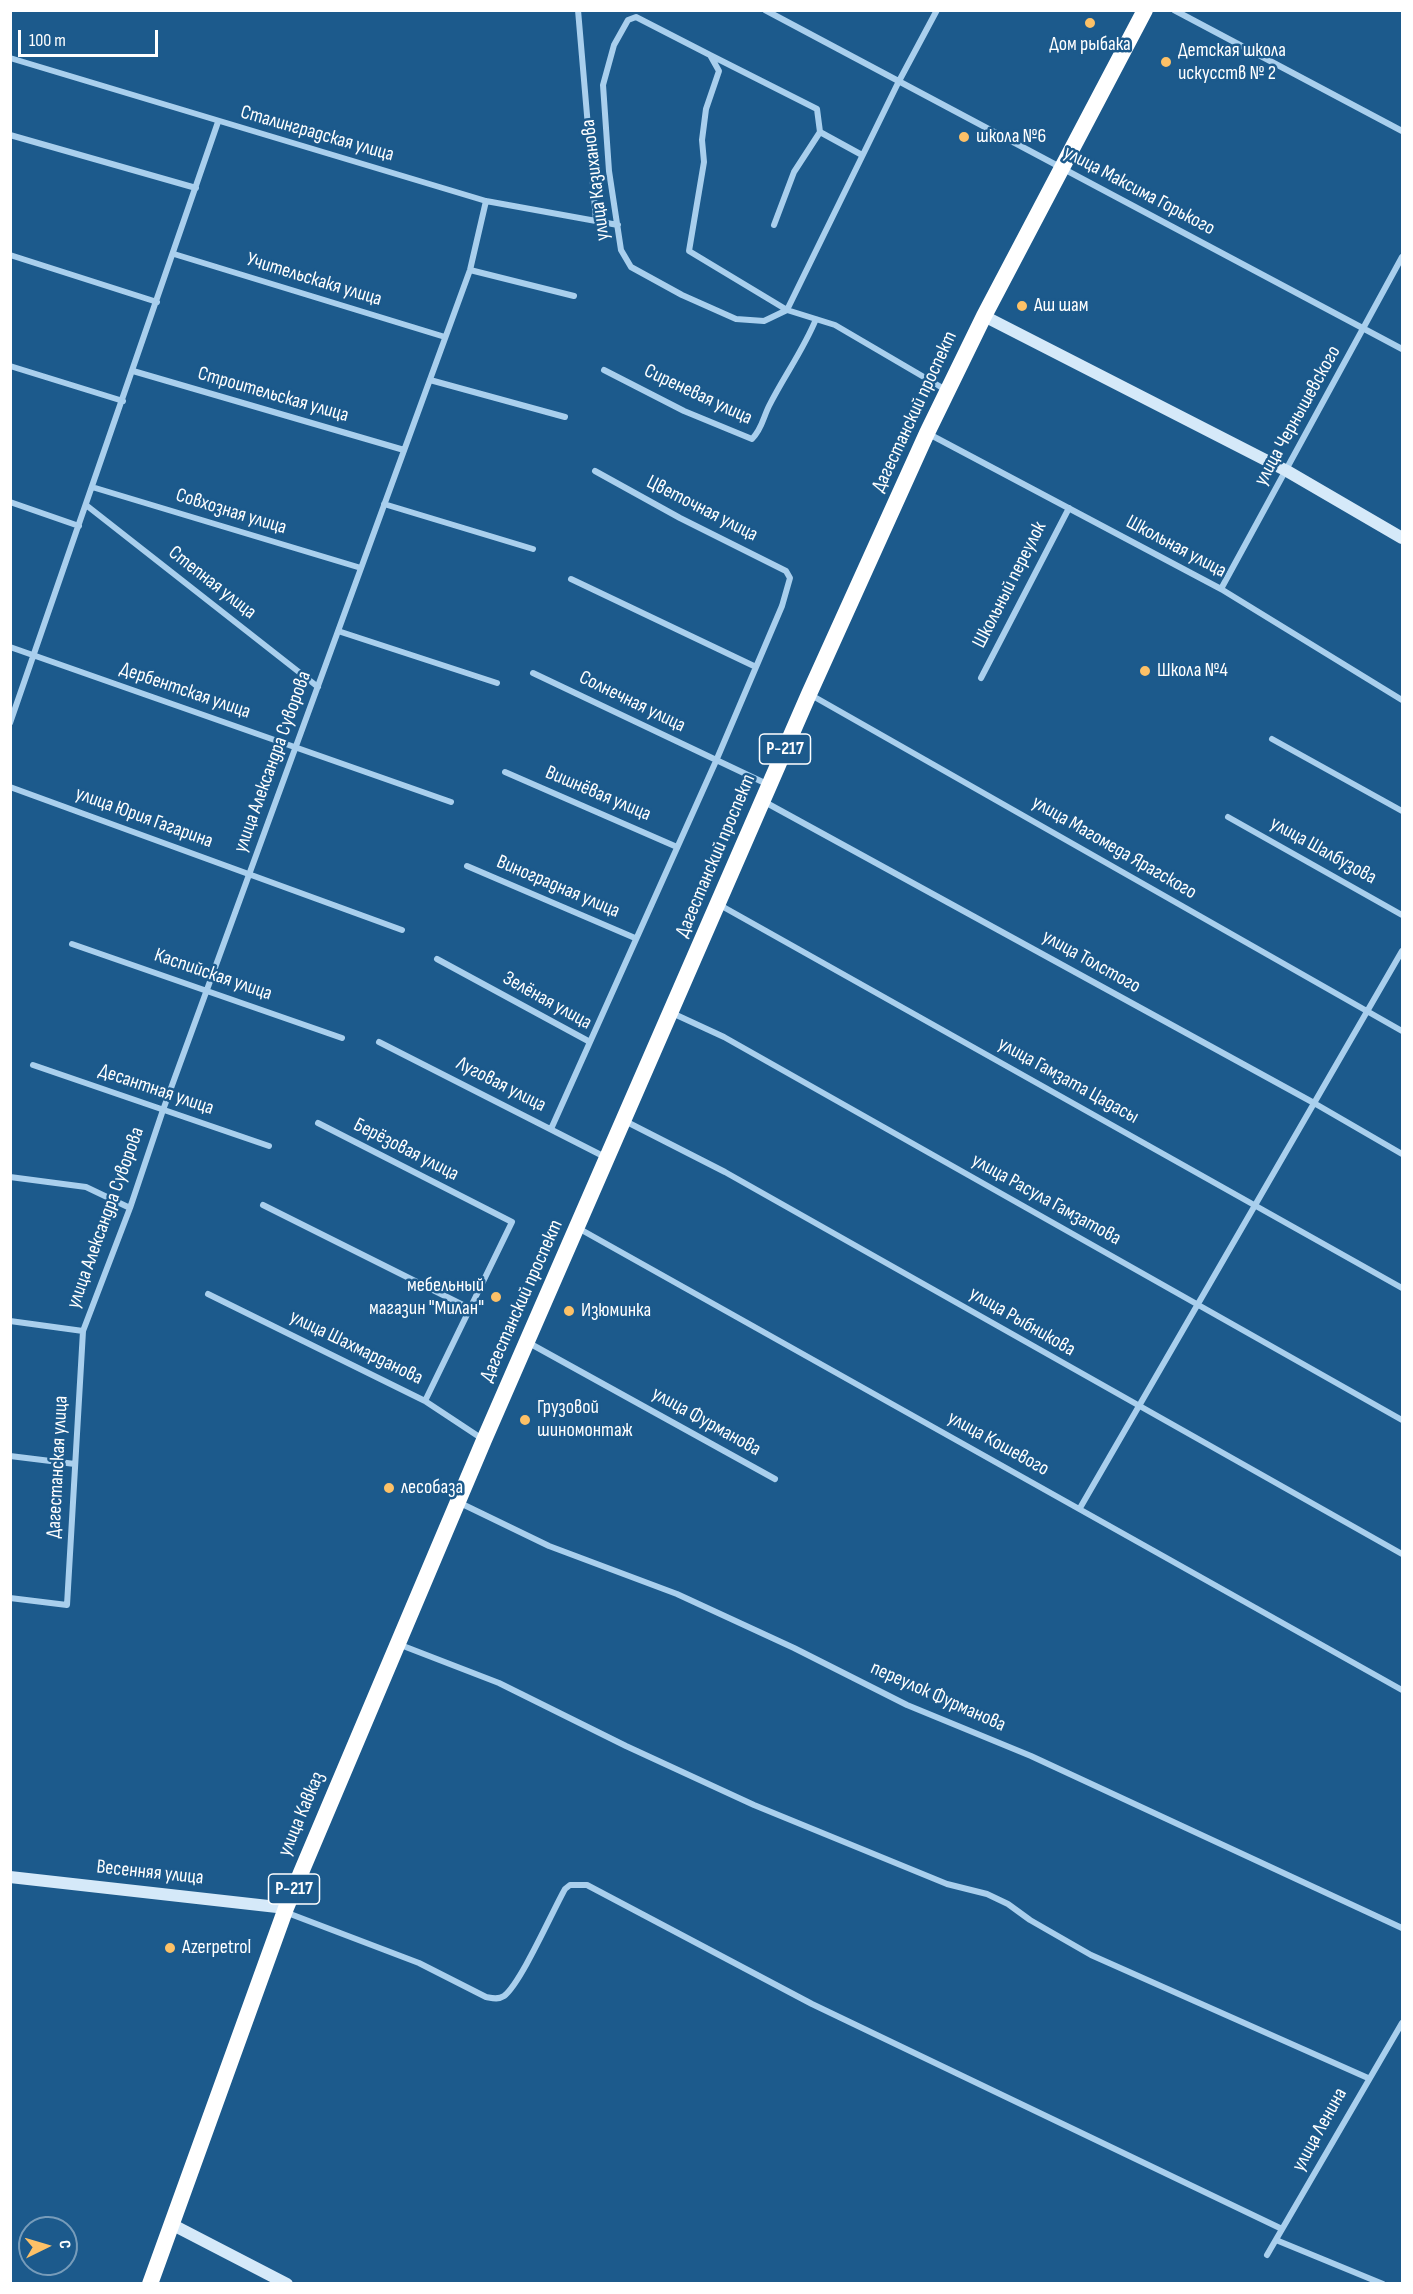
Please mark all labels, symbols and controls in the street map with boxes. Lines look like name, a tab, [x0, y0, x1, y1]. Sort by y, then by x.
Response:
marker: Дом рыбака	[1083, 16, 1097, 30]
scale bar	[21, 18, 160, 56]
text: 100 m	[29, 30, 66, 51]
place label: Дом рыбака	[1049, 33, 1131, 57]
place label: Детская школа искусств № 2	[1178, 39, 1286, 86]
marker: Детская школа искусств № 2	[1159, 55, 1173, 69]
street label: Сталинградская улица	[237, 101, 397, 167]
street label: улица Казиханова	[577, 118, 615, 242]
place label: школа №6	[976, 125, 1046, 149]
marker: школа №6	[957, 130, 971, 144]
street label: улица Максима Горького	[1059, 141, 1219, 241]
street label: Учительскакя улица	[243, 248, 385, 312]
place label: Аш шам	[1034, 294, 1089, 318]
marker: Аш шам	[1015, 299, 1029, 313]
street label: Дагестанский проспект	[867, 328, 963, 496]
street label: улица Чернышевского	[1250, 342, 1346, 490]
street label: Сиреневая улица	[640, 359, 756, 431]
street label: Строительская улица	[195, 362, 351, 428]
street label: Цветочная улица	[642, 471, 762, 547]
street label: Совхозная улица	[173, 484, 289, 540]
street label: Школьная улица	[1122, 511, 1230, 583]
street label: Школьный переулок	[968, 518, 1052, 652]
street label: Степная улица	[163, 541, 261, 625]
street label: Дербентская улица	[116, 657, 254, 725]
place label: Школа №4	[1157, 659, 1228, 683]
marker: Школа №4	[1138, 664, 1152, 678]
street label: Солнечная улица	[575, 666, 689, 738]
street label: улица Александра Суворова	[229, 668, 317, 856]
road number: Р-217	[760, 734, 810, 764]
street label: Вишнёвая улица	[542, 761, 654, 827]
street label: Дагестанский проспект	[671, 771, 761, 941]
street label: улица Юрия Гагарина	[72, 782, 216, 854]
street label: улица Магомеда Ярагского	[1027, 791, 1201, 905]
street label: улица Шалбузова	[1266, 812, 1380, 890]
street label: Виноградная улица	[493, 850, 623, 924]
street label: улица Толстого	[1037, 925, 1145, 999]
street label: Каспийская улица	[151, 944, 275, 1006]
street label: Зелёная улица	[498, 967, 596, 1035]
street label: улица Гамзата Цадасы	[993, 1032, 1143, 1130]
street label: Луговая улица	[452, 1052, 550, 1118]
street label: Десантная улица	[95, 1059, 217, 1121]
street label: Берёзовая улица	[349, 1113, 463, 1187]
street label: улица Александра Суворова	[62, 1124, 150, 1312]
street label: улица Расула Гамзатова	[967, 1149, 1125, 1251]
street label: Дагестанский проспект	[475, 1216, 569, 1386]
place label: мебельный магазин "Милан"	[369, 1274, 484, 1321]
street label: улица Рыбникова	[965, 1282, 1079, 1362]
marker: мебельный магазин "Милан"	[489, 1290, 503, 1304]
place label: Изюминка	[581, 1299, 651, 1323]
marker: Изюминка	[562, 1304, 576, 1318]
street label: улица Шахмарданова	[285, 1305, 427, 1391]
street label: улица Фурманова	[647, 1382, 765, 1462]
street label: Дагестанская улица	[42, 1395, 74, 1539]
place label: Грузовой шиномонтаж	[537, 1396, 632, 1443]
street label: улица Кошевого	[943, 1406, 1053, 1482]
marker: Грузовой шиномонтаж	[518, 1413, 532, 1427]
place label: лесобаза	[401, 1476, 463, 1500]
marker: лесобаза	[382, 1481, 396, 1495]
street label: переулок Фурманова	[867, 1656, 1009, 1738]
street label: улица Кавказ	[273, 1768, 331, 1860]
street label: Весенняя улица	[95, 1855, 205, 1891]
road number: Р-217	[268, 1874, 320, 1904]
place label: Azerpetrol	[182, 1936, 251, 1960]
marker: Azerpetrol	[163, 1941, 177, 1955]
street label: улица Ленина	[1287, 2084, 1353, 2176]
north arrow	[18, 2216, 78, 2276]
text: С	[55, 2240, 74, 2249]

